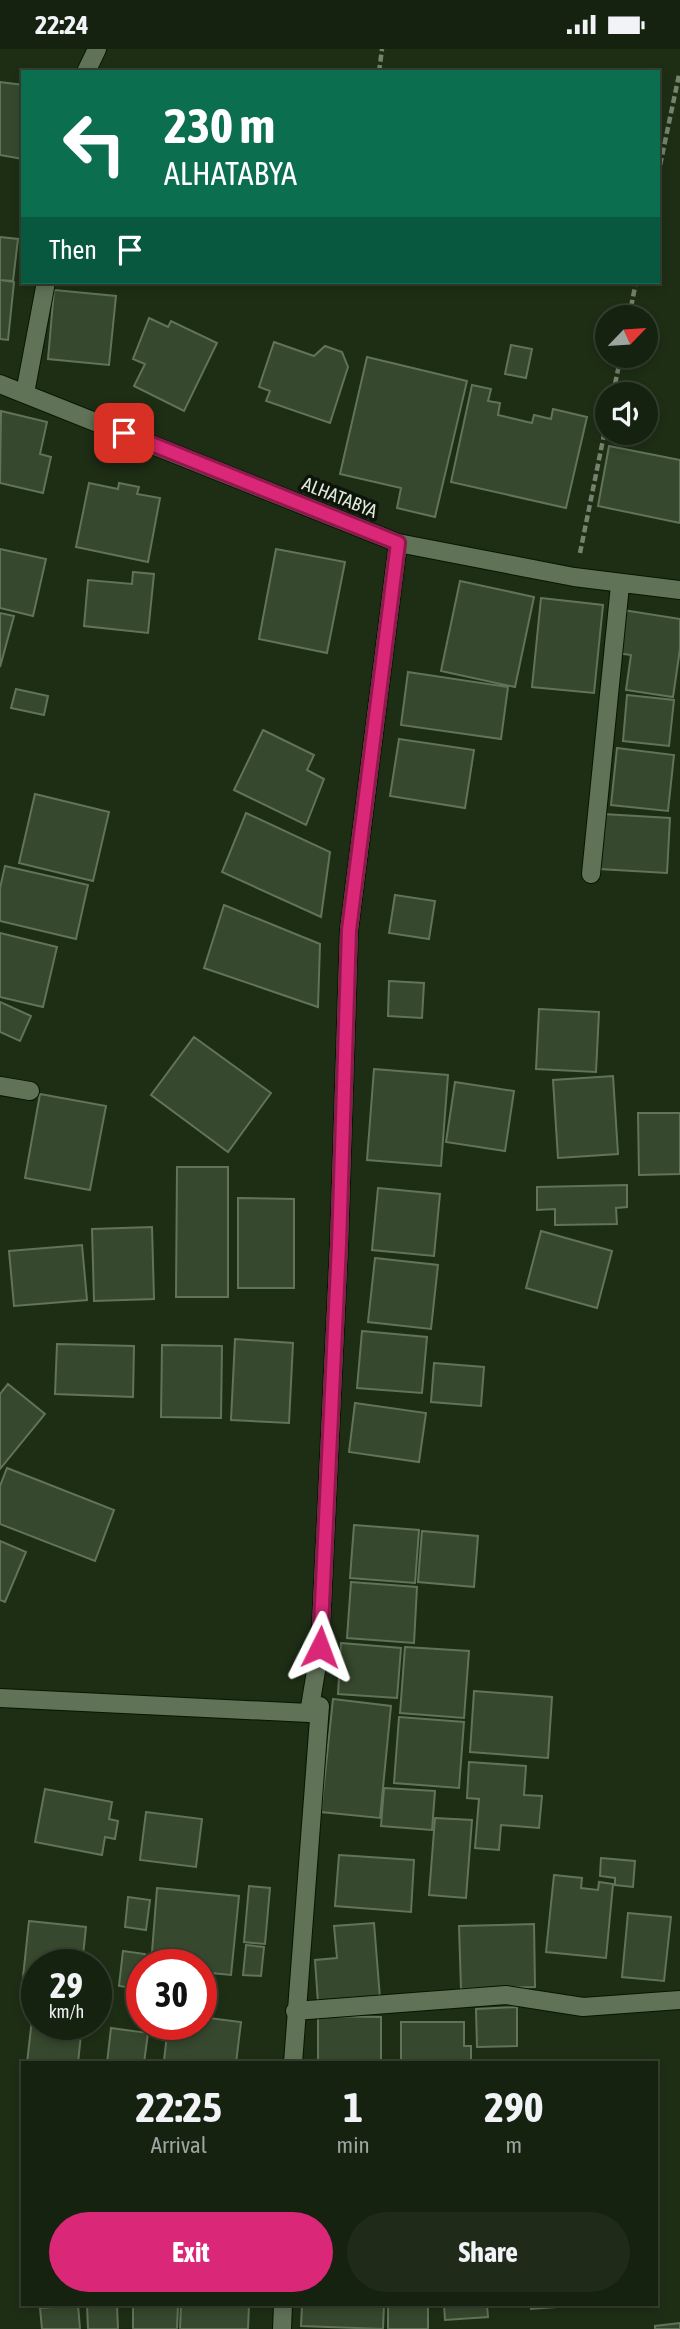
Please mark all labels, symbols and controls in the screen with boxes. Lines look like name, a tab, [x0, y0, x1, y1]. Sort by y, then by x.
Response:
text: 22:24	[35, 10, 89, 40]
text: 230 m	[164, 97, 275, 153]
icon: left	[49, 98, 140, 189]
text: ALHATABYA	[164, 155, 297, 192]
icon: arrive	[111, 231, 149, 269]
text: Then	[49, 235, 97, 265]
north arrow	[595, 305, 658, 367]
map controls	[595, 305, 658, 445]
button: sound	[595, 382, 658, 445]
pin	[94, 403, 154, 463]
icon: arrive	[105, 414, 143, 452]
street label: ALHATABYA	[299, 472, 381, 522]
position arrow	[283, 1610, 357, 1684]
speed limit sign: 30	[126, 1949, 217, 2040]
text: 29	[50, 1965, 83, 2005]
text: km/h	[49, 2001, 84, 2022]
text: 22:25	[136, 2083, 222, 2131]
text: 1	[343, 2083, 363, 2131]
text: 290	[484, 2083, 543, 2131]
text: Arrival	[151, 2132, 207, 2158]
text: min	[337, 2132, 370, 2158]
text: m	[506, 2132, 522, 2158]
button: Exit	[49, 2212, 333, 2292]
button: Share	[347, 2212, 630, 2292]

